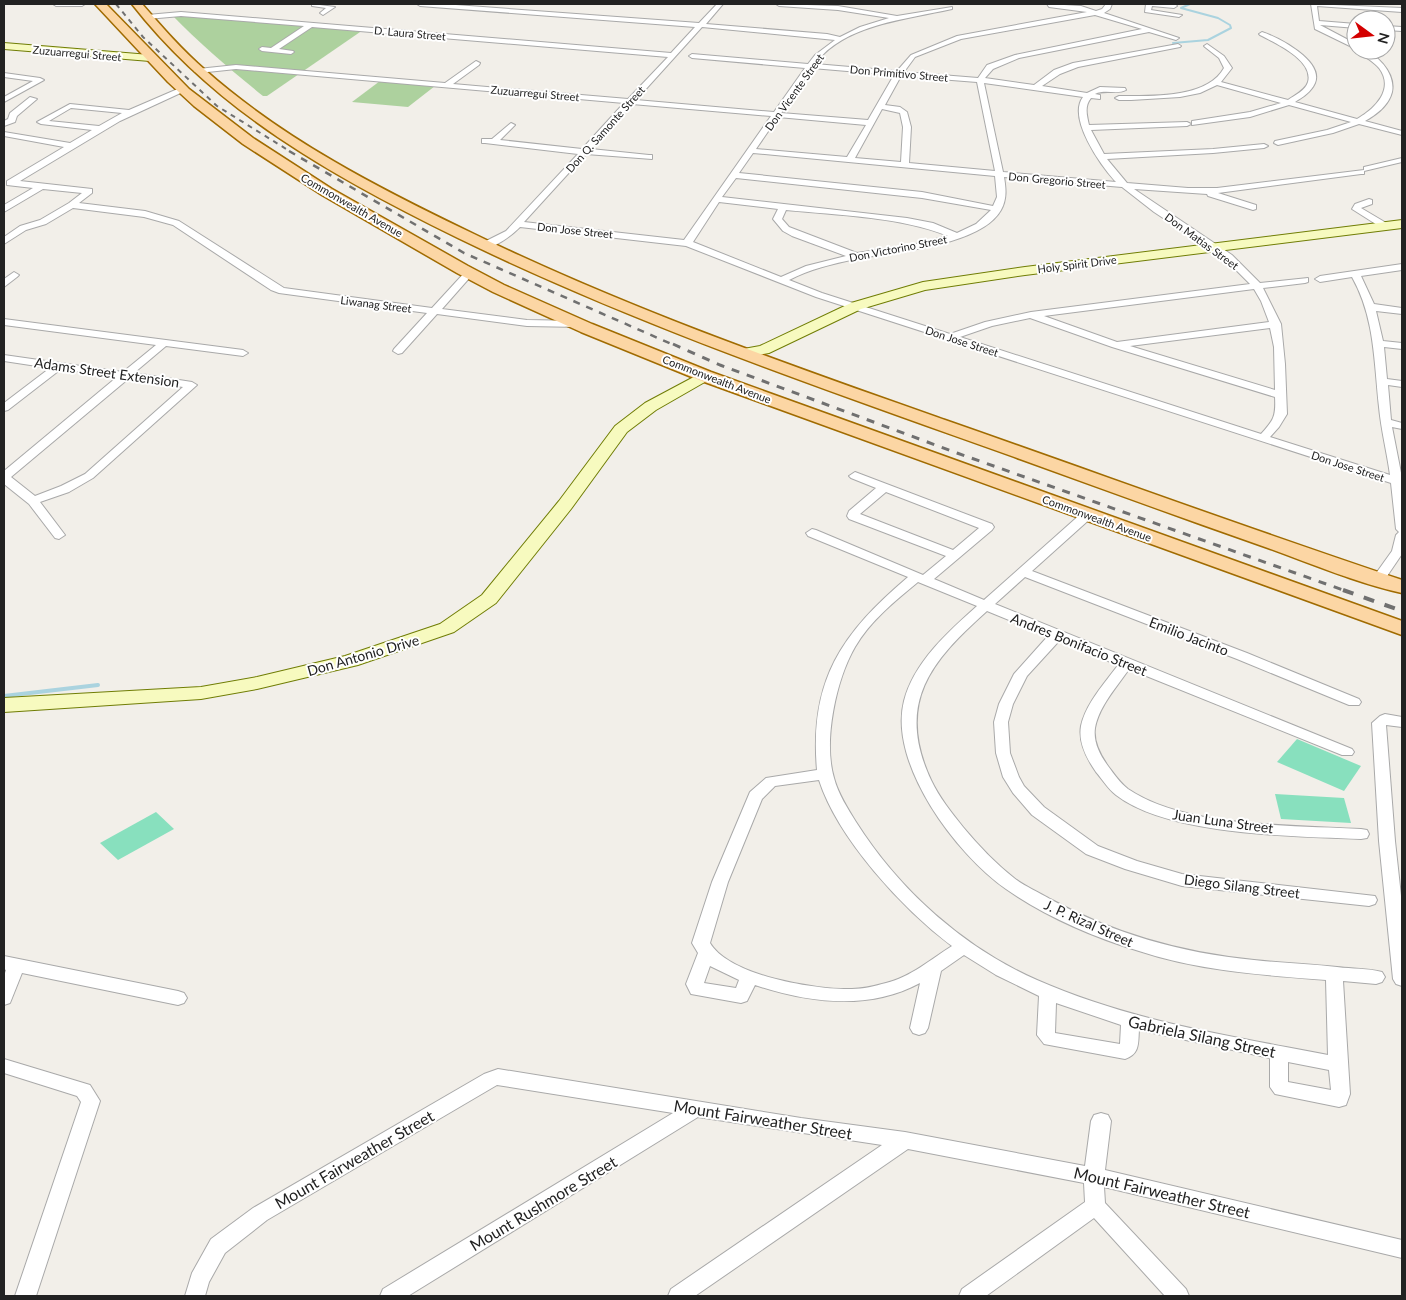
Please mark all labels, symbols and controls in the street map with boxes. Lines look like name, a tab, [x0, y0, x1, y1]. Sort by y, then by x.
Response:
north arrow	[1346, 10, 1396, 60]
street label: D. Laura Street	[374, 23, 446, 43]
text: N	[1374, 31, 1394, 46]
street label: Zuzuarregui Street	[32, 43, 122, 63]
street label: Don Vicente Street	[762, 51, 826, 133]
street label: Don Primitivo Street	[849, 62, 949, 84]
street label: Zuzuarregui Street	[490, 83, 580, 103]
street label: Don Q. Samonte Street	[563, 83, 647, 175]
street label: Don Gregorio Street	[1008, 169, 1106, 191]
street label: Commonwealth Avenue	[299, 171, 405, 240]
street label: Don Matias Street	[1163, 210, 1241, 272]
street label: Don Jose Street	[536, 220, 614, 240]
street label: Don Victorino Street	[848, 232, 948, 264]
street label: Holy Spirit Drive	[1037, 253, 1117, 275]
street label: Liwanag Street	[340, 293, 412, 315]
street label: Don Jose Street	[924, 323, 1000, 359]
street label: Commonwealth Avenue	[661, 352, 773, 406]
street label: Adams Street Extension	[33, 353, 181, 391]
street label: Don Jose Street	[1310, 448, 1386, 484]
street label: Commonwealth Avenue	[1041, 492, 1154, 544]
street label: Andres Bonifacio Street	[1008, 609, 1150, 679]
street label: Emilio Jacinto	[1147, 613, 1231, 659]
street label: Don Antonio Drive	[305, 631, 421, 679]
street label: Juan Luna Street	[1171, 806, 1275, 836]
street label: Diego Silang Street	[1183, 870, 1301, 902]
street label: J. P. Rizal Street	[1042, 896, 1136, 950]
street label: Gabriela Silang Street	[1127, 1011, 1278, 1061]
street label: Mount Fairweather Street	[672, 1096, 854, 1143]
street label: Mount Fairweather Street	[271, 1106, 437, 1212]
street label: Mount Rushmore Street	[466, 1151, 620, 1254]
street label: Mount Fairweather Street	[1072, 1162, 1252, 1222]

